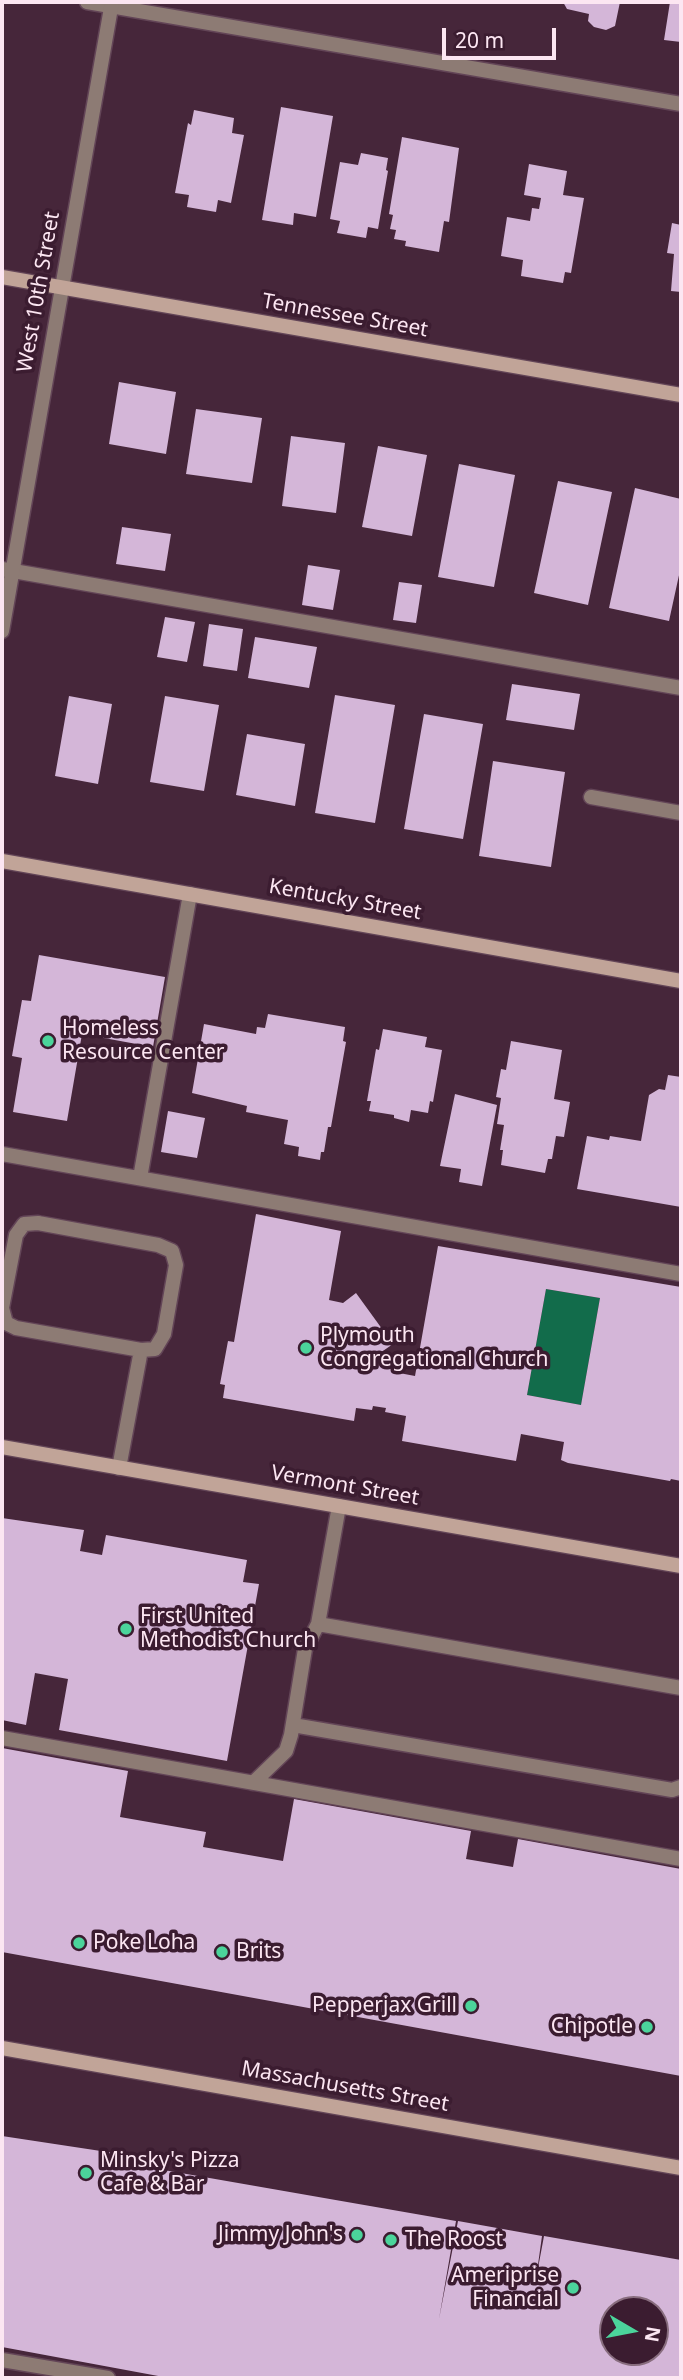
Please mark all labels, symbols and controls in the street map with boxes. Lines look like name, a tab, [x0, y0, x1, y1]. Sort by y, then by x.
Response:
scale bar	[445, 14, 559, 58]
text: 20 m	[455, 26, 504, 54]
street label: West 10th Street	[12, 210, 66, 374]
street label: Tennessee Street	[260, 289, 430, 343]
street label: Kentucky Street	[267, 874, 423, 926]
place label: Homeless Resource Center	[62, 1016, 224, 1066]
marker: Homeless Resource Center	[40, 1033, 56, 1049]
place label: Plymouth Congregational Church	[320, 1323, 549, 1373]
marker: Plymouth Congregational Church	[298, 1340, 314, 1356]
street label: Vermont Street	[269, 1461, 421, 1511]
place label: First United Methodist Church	[140, 1604, 316, 1654]
marker: First United Methodist Church	[118, 1621, 134, 1637]
place label: Poke Loha	[93, 1930, 195, 1956]
marker: Poke Loha	[71, 1935, 87, 1951]
place label: Brits	[236, 1939, 281, 1965]
marker: Brits	[214, 1944, 230, 1960]
place label: Pepperjax Grill	[312, 1993, 457, 2019]
marker: Pepperjax Grill	[463, 1998, 479, 2014]
place label: Chipotle	[551, 2014, 633, 2040]
marker: Chipotle	[639, 2019, 655, 2035]
street label: Massachusetts Street	[239, 2056, 451, 2118]
place label: Minsky's Pizza Cafe & Bar	[100, 2148, 240, 2198]
marker: Minsky's Pizza Cafe & Bar	[78, 2165, 94, 2181]
place label: Jimmy John's	[218, 2222, 343, 2248]
marker: Jimmy John's	[349, 2227, 365, 2243]
place label: The Roost	[405, 2227, 503, 2253]
marker: The Roost	[383, 2232, 399, 2248]
place label: Ameriprise Financial	[451, 2263, 559, 2313]
marker: Ameriprise Financial	[565, 2280, 581, 2296]
north arrow	[599, 2296, 669, 2366]
text: N	[639, 2324, 667, 2344]

